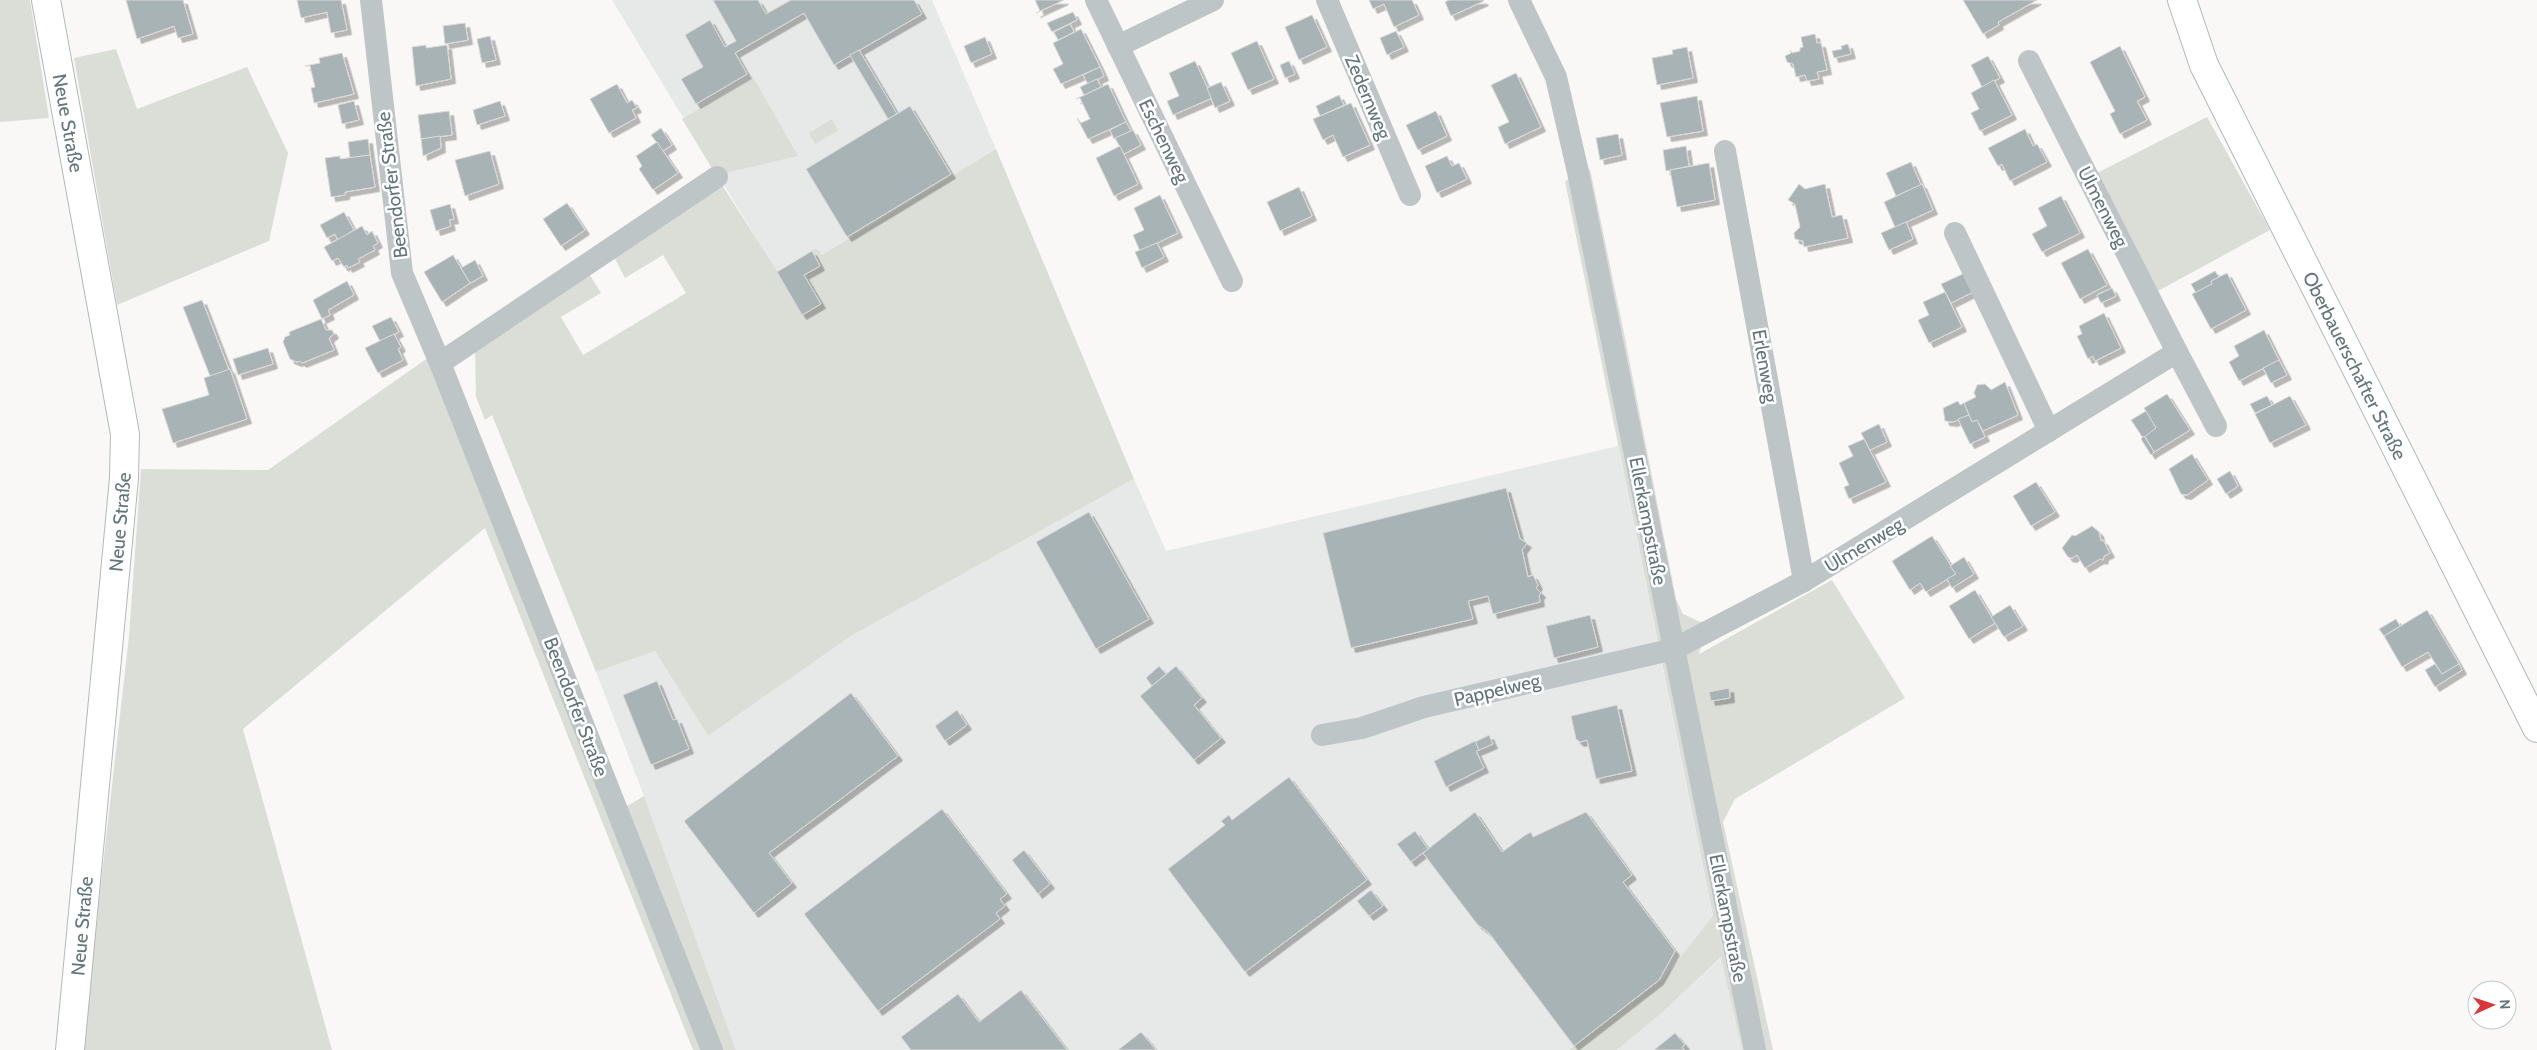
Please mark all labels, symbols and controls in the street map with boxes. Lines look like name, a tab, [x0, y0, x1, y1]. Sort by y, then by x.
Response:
street label: Zedernweg	[1340, 51, 1396, 143]
street label: Neue Straße	[48, 72, 89, 174]
street label: Eschenweg	[1134, 95, 1194, 187]
street label: Beendorfer Straße	[372, 110, 412, 260]
street label: Ulmenweg	[2073, 163, 2133, 252]
street label: Oberbauerschafter Straße	[2298, 268, 2412, 464]
street label: Erlenweg	[1747, 328, 1783, 405]
street label: Ellerkampstraße	[1624, 455, 1672, 587]
street label: Neue Straße	[104, 471, 136, 573]
street label: Ulmenweg	[1820, 512, 1908, 577]
street label: Beendorfer Straße	[539, 634, 613, 780]
street label: Pappelweg	[1452, 669, 1543, 711]
street label: Ellerkampstraße	[1704, 852, 1752, 984]
street label: Neue Straße	[66, 875, 98, 977]
north arrow	[2467, 980, 2517, 1030]
text: N	[2496, 999, 2514, 1010]

